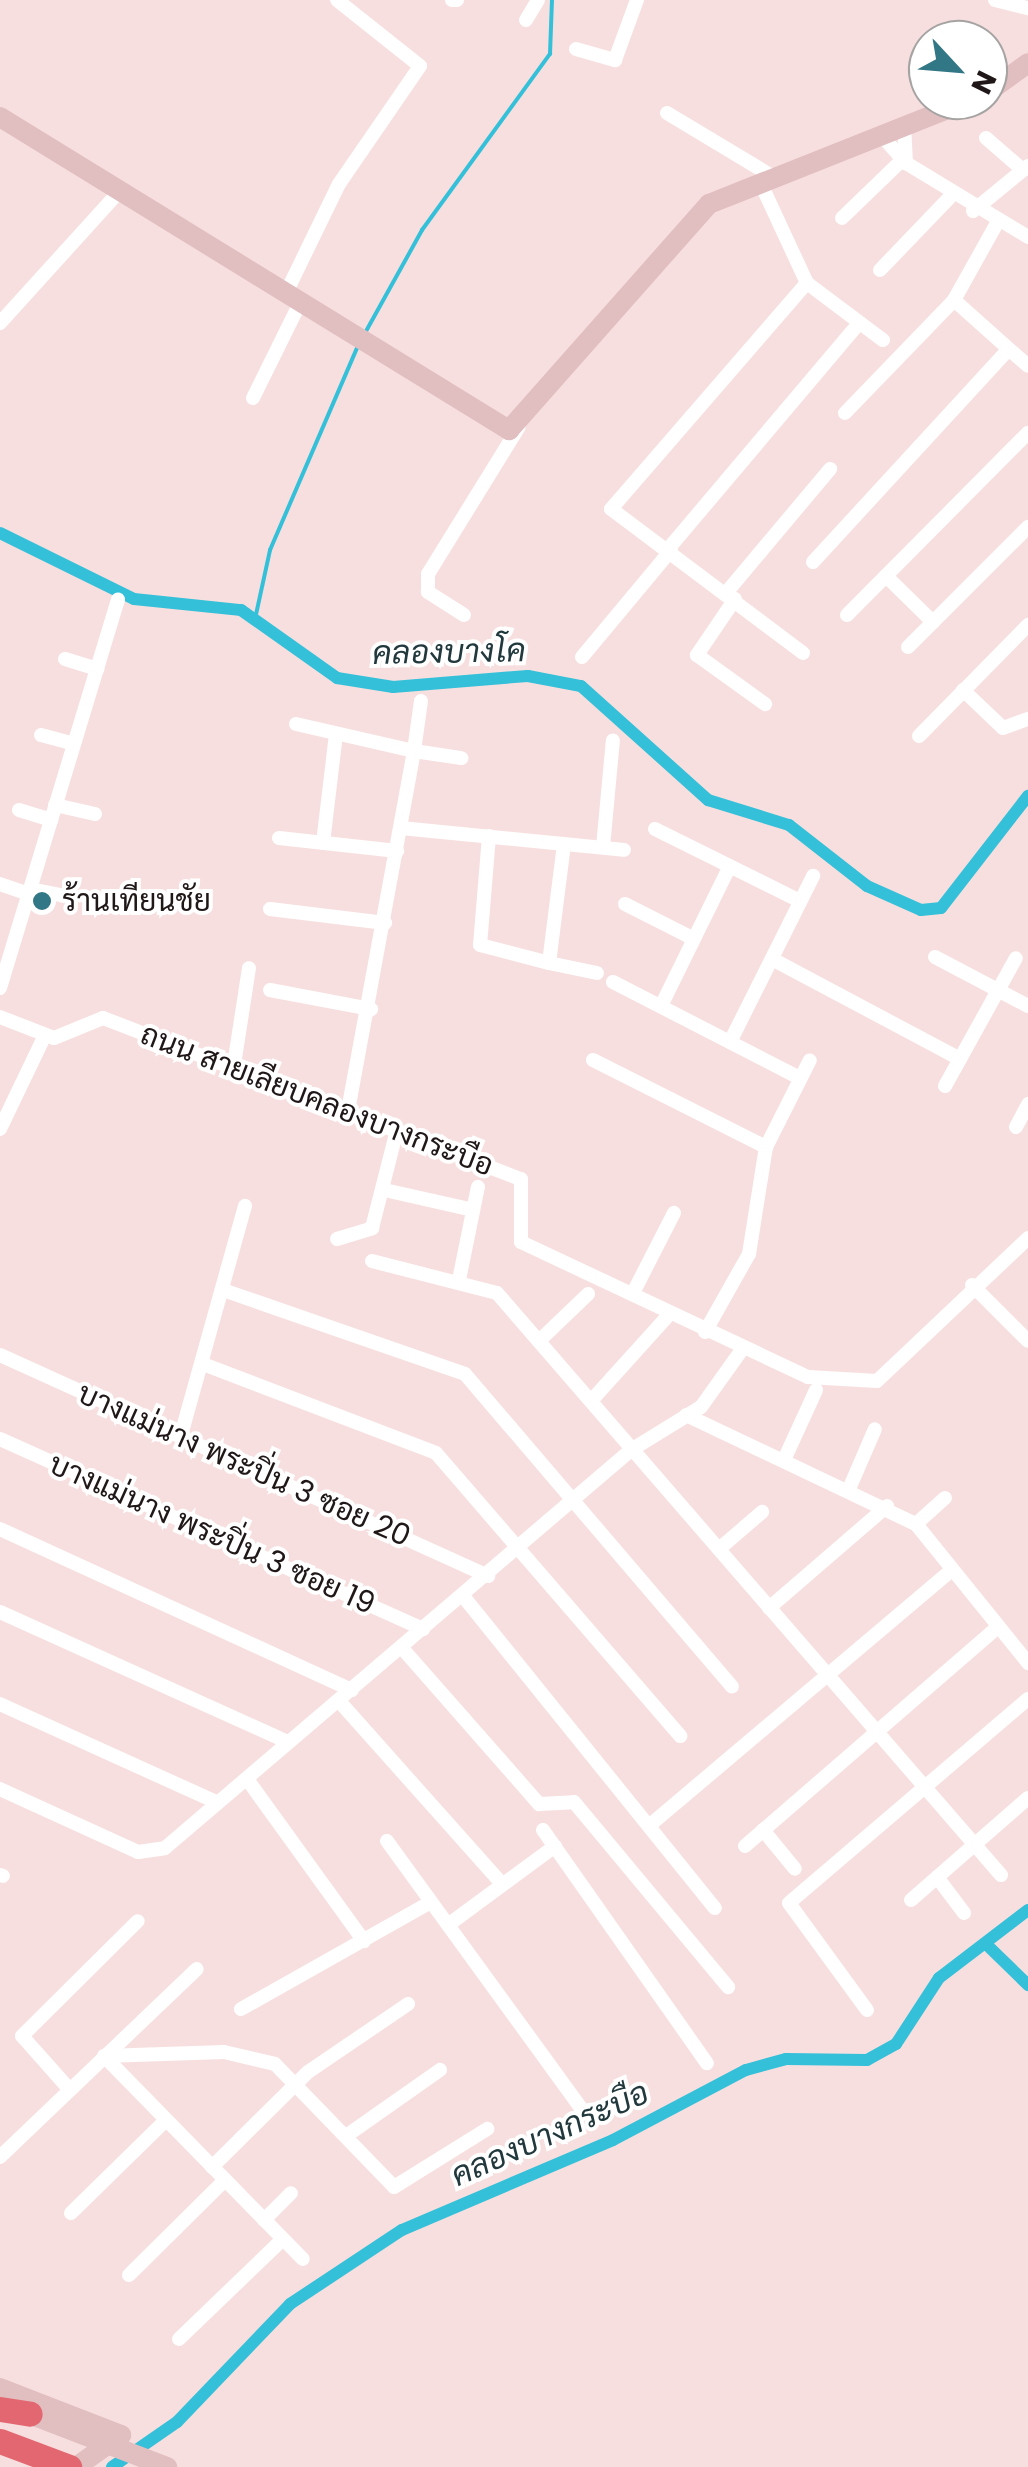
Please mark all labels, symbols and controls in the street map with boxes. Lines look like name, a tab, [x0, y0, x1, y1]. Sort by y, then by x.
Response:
north arrow	[908, 20, 1008, 120]
text: N	[961, 64, 1006, 101]
water label: คลองบางโค	[372, 631, 526, 673]
place label: ร้านเทียนชัย	[62, 883, 211, 919]
marker: ร้านเทียนชัย	[31, 890, 53, 912]
street label: ถนน สายเลียบคลองบางกระบือ	[136, 1016, 498, 1184]
street label: บางแม่นาง พระปิ่น 3 ซอย 20	[72, 1375, 416, 1555]
street label: บางแม่นาง พระปิ่น 3 ซอย 19	[43, 1446, 381, 1622]
water label: คลองบางกระบือ	[445, 2073, 655, 2195]

